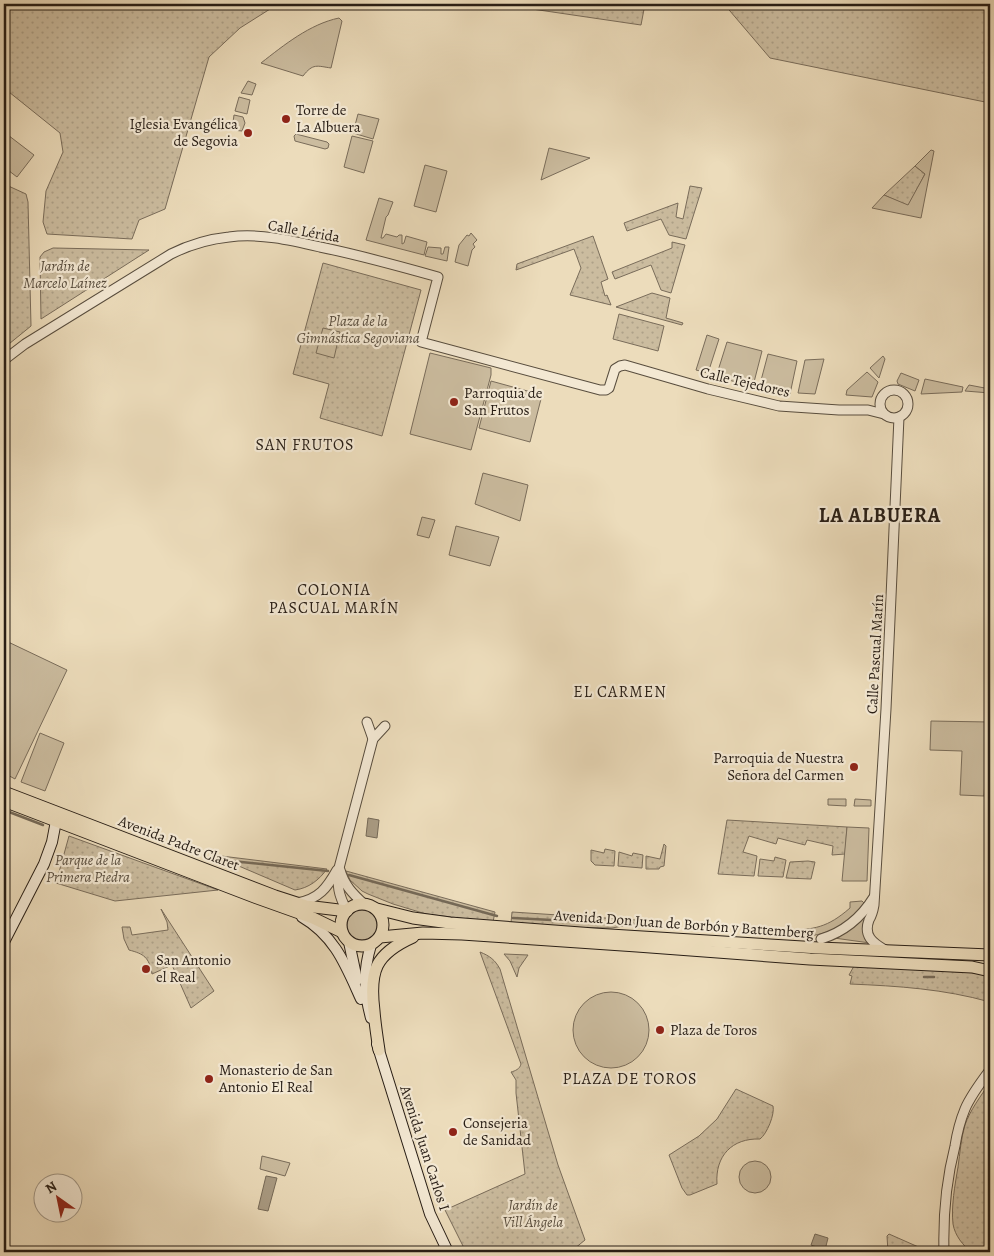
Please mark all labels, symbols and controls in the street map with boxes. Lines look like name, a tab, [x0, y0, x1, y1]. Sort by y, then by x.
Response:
place label: Torre de La Albuera	[296, 100, 361, 137]
marker: Torre de La Albuera	[280, 113, 292, 125]
place label: Iglesia Evangélica de Segovia	[129, 114, 238, 151]
marker: Iglesia Evangélica de Segovia	[242, 127, 254, 139]
street label: Calle Lérida	[266, 215, 342, 247]
park label: Jardín de Marcelo Laínez	[23, 256, 107, 293]
park label: Plaza de la Gimnástica Segoviana	[296, 311, 420, 348]
street label: Calle Tejedores	[698, 362, 792, 402]
place label: Parroquia de San Frutos	[464, 383, 543, 420]
marker: Parroquia de San Frutos	[448, 396, 460, 408]
district label: SAN FRUTOS	[255, 434, 355, 456]
district label: LA ALBUERA	[819, 502, 941, 529]
district label: COLONIA PASCUAL MARÍN	[269, 579, 399, 619]
street label: Calle Pascual Marín	[862, 593, 888, 715]
district label: EL CARMEN	[573, 681, 667, 703]
place label: Parroquia de Nuestra Señora del Carmen	[713, 748, 844, 785]
marker: Parroquia de Nuestra Señora del Carmen	[848, 761, 860, 773]
street label: Avenida Padre Claret	[115, 810, 242, 875]
park label: Parque de la Primera Piedra	[46, 850, 130, 887]
street label: Avenida Don Juan de Borbón y Battemberg	[552, 905, 815, 943]
place label: San Antonio el Real	[156, 950, 231, 987]
marker: San Antonio el Real	[140, 963, 152, 975]
place label: Plaza de Toros	[670, 1020, 757, 1040]
marker: Plaza de Toros	[654, 1024, 666, 1036]
place label: Monasterio de San Antonio El Real	[218, 1060, 333, 1097]
district label: PLAZA DE TOROS	[563, 1068, 697, 1090]
marker: Monasterio de San Antonio El Real	[203, 1073, 215, 1085]
street label: Avenida Juan Carlos I	[395, 1082, 455, 1213]
place label: Consejeria de Sanidad	[463, 1113, 532, 1150]
marker: Consejeria de Sanidad	[447, 1126, 459, 1138]
north arrow	[32, 1174, 82, 1224]
text: N	[42, 1177, 61, 1198]
park label: Jardín de Vill Ángela	[503, 1195, 563, 1232]

